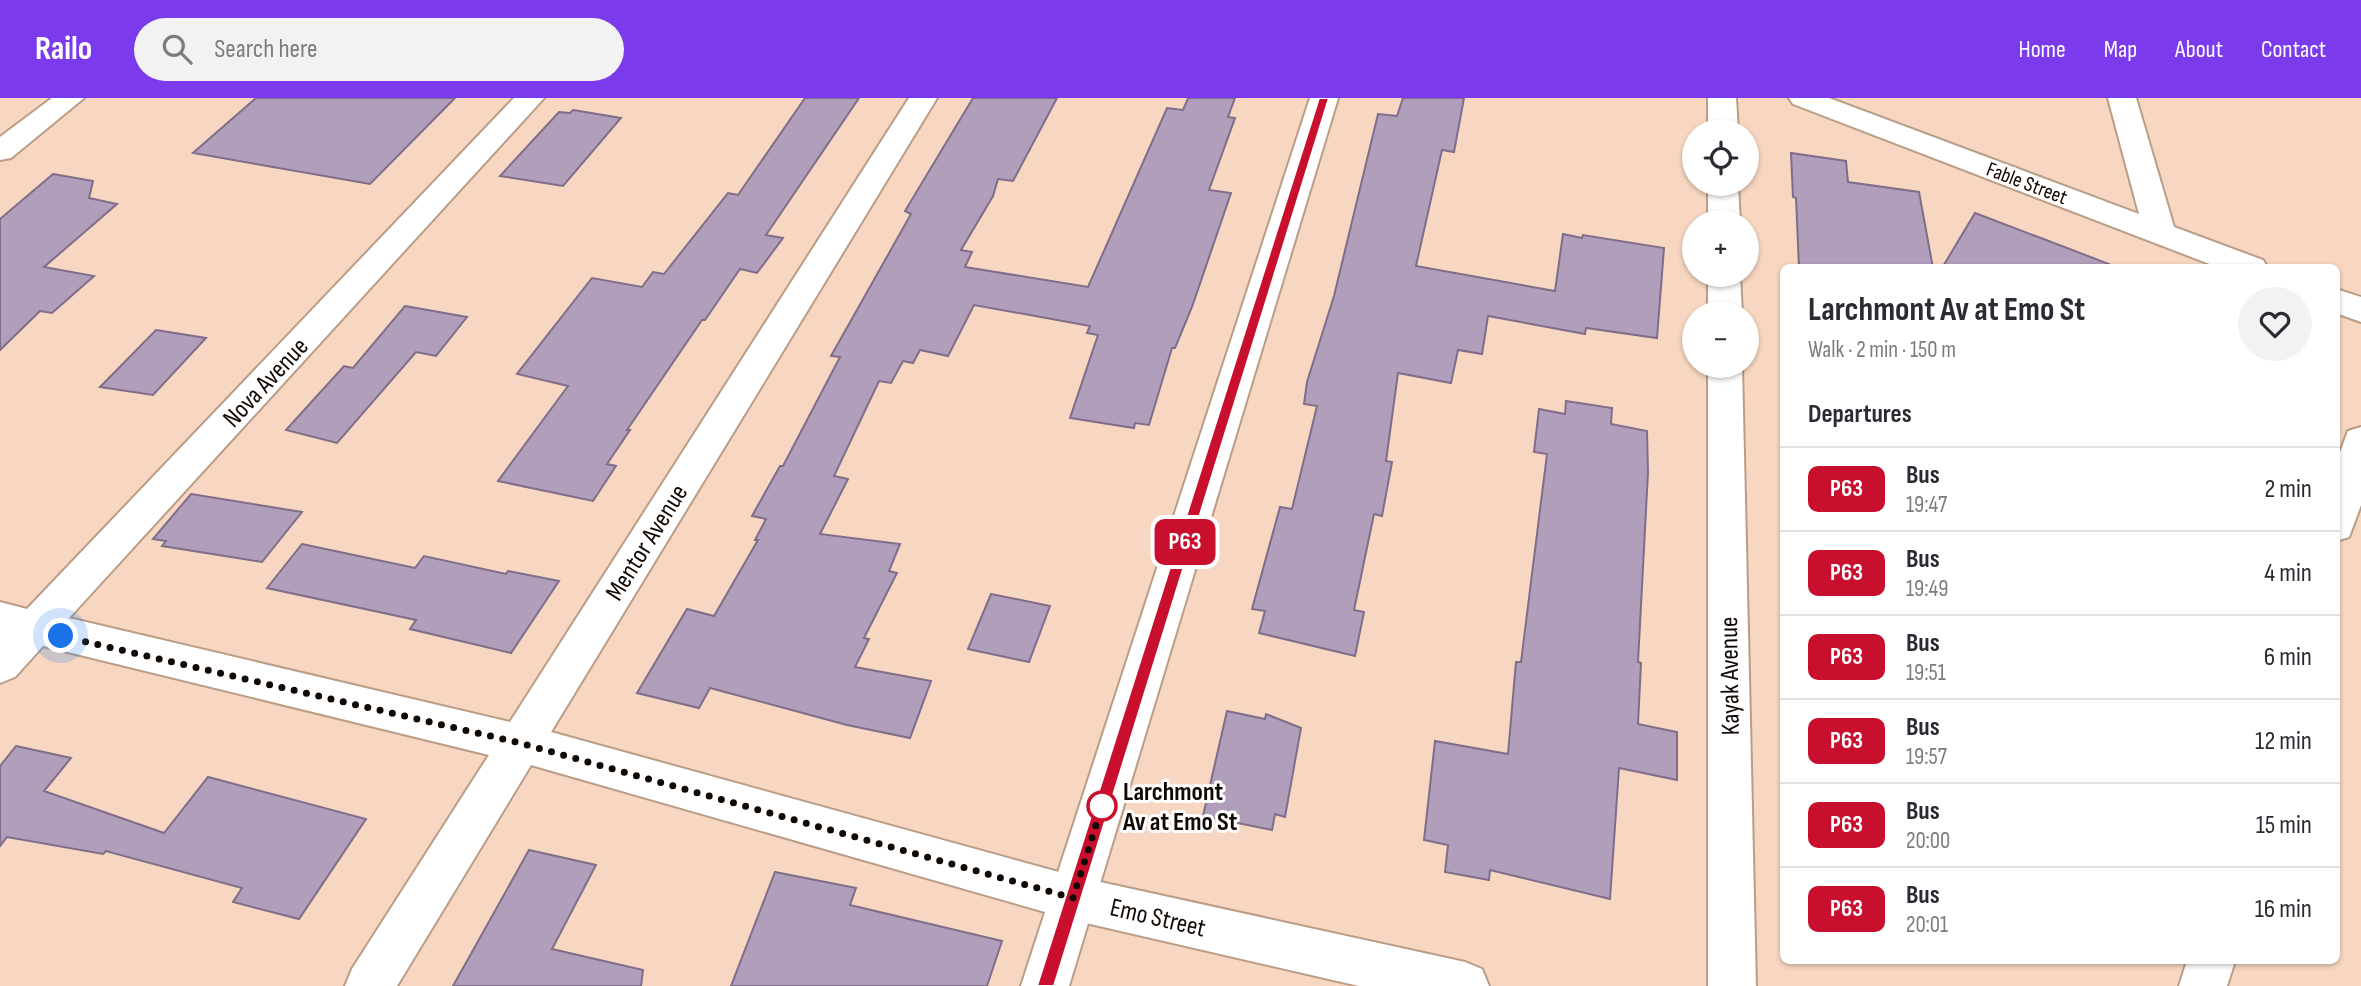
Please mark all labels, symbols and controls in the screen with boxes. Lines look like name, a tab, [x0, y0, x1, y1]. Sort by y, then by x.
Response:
search box	[134, 18, 624, 81]
text: Railo	[35, 29, 92, 69]
icon: search	[158, 30, 196, 68]
text: Search here	[214, 34, 318, 65]
text: Home	[2018, 35, 2066, 64]
text: Map	[2104, 35, 2137, 64]
text: About	[2175, 35, 2223, 64]
text: Contact	[2261, 35, 2326, 64]
map controls	[1682, 119, 1759, 378]
button: locate	[1682, 119, 1759, 196]
street label: Fable Street	[1983, 157, 2071, 210]
button: +	[1682, 210, 1759, 287]
button: heart	[2238, 287, 2312, 361]
text: Larchmont Av at Emo St	[1808, 290, 2085, 330]
button: −	[1682, 301, 1759, 378]
street label: Nova Avenue	[217, 332, 315, 434]
text: Walk · 2 min · 150 m	[1808, 336, 1956, 364]
text: Departures	[1808, 399, 1912, 430]
text: Bus	[1906, 460, 1940, 491]
text: P63	[1830, 474, 1863, 503]
text: 2 min	[2264, 474, 2312, 505]
street label: Mentor Avenue	[599, 479, 695, 607]
text: 19:47	[1906, 491, 1947, 519]
line badge: P63	[1145, 519, 1225, 565]
text: P63	[1169, 527, 1201, 556]
text: Bus	[1906, 544, 1940, 575]
text: P63	[1830, 558, 1863, 587]
text: 4 min	[2264, 558, 2312, 589]
text: 19:49	[1906, 575, 1948, 603]
street label: Kayak Avenue	[1714, 616, 1747, 736]
your location	[43, 618, 78, 653]
text: Bus	[1906, 628, 1940, 659]
text: P63	[1830, 642, 1863, 671]
text: 6 min	[2264, 642, 2312, 673]
text: 19:51	[1906, 659, 1946, 687]
text: Bus	[1906, 712, 1940, 743]
text: P63	[1830, 726, 1863, 755]
text: 12 min	[2255, 726, 2312, 757]
text: 19:57	[1906, 743, 1947, 771]
place label: Larchmont Av at Emo St	[1122, 777, 1238, 838]
marker: Larchmont Av at Emo St	[1087, 791, 1117, 821]
text: Bus	[1906, 796, 1940, 827]
text: P63	[1830, 810, 1863, 839]
text: 15 min	[2256, 810, 2312, 841]
text: 20:00	[1906, 827, 1950, 855]
text: Bus	[1906, 880, 1940, 911]
street label: Emo Street	[1107, 892, 1209, 945]
text: P63	[1830, 894, 1863, 923]
text: 16 min	[2255, 894, 2312, 925]
text: 20:01	[1906, 911, 1948, 939]

